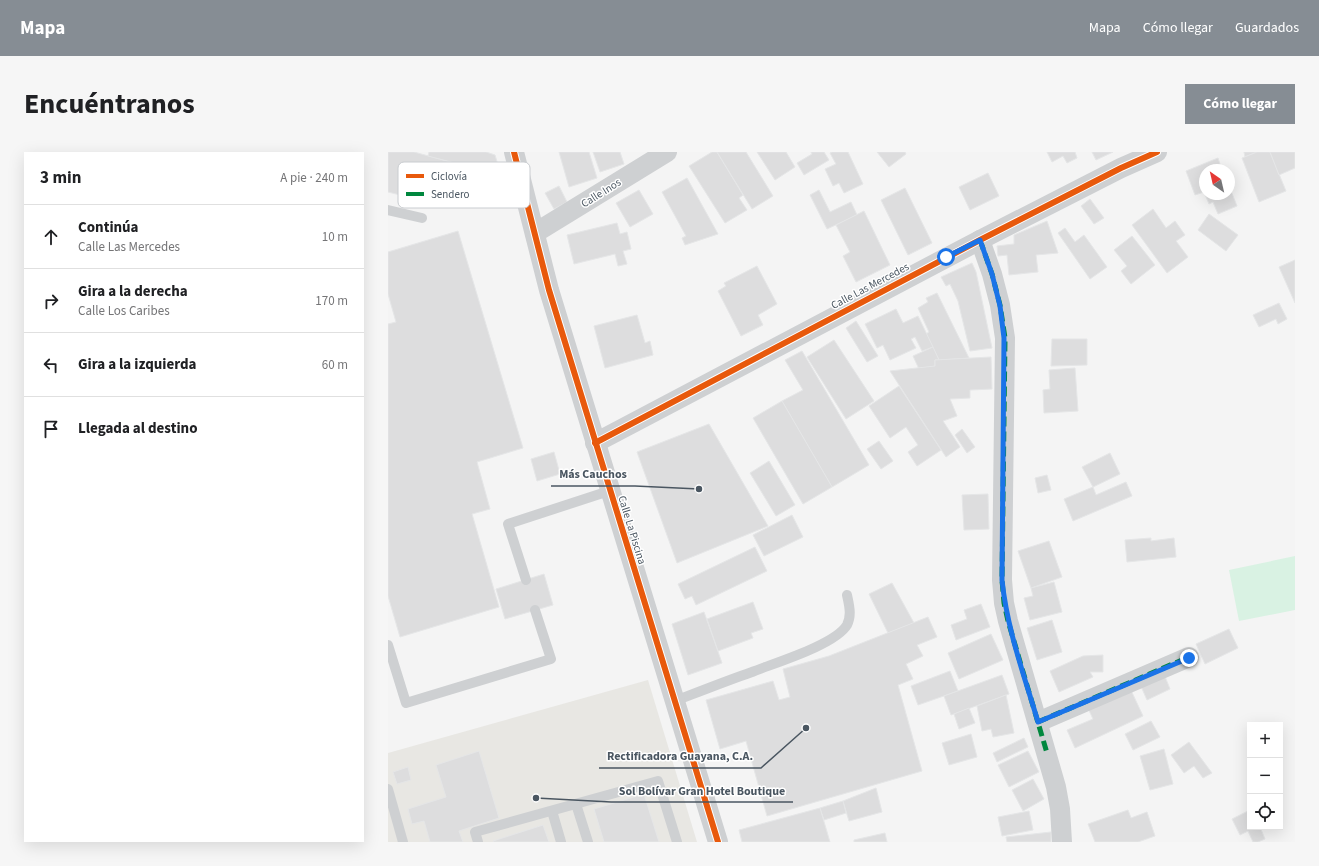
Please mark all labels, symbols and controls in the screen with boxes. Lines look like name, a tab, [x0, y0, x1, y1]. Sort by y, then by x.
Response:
text: Mapa	[20, 15, 65, 42]
text: Mapa	[1089, 18, 1121, 38]
text: Cómo llegar	[1143, 18, 1213, 38]
text: Guardados	[1235, 18, 1299, 38]
text: Encuéntranos	[24, 84, 195, 124]
button: Cómo llegar	[1185, 84, 1295, 124]
legend	[398, 162, 530, 208]
north arrow	[1199, 164, 1235, 200]
text: 3 min	[40, 166, 81, 190]
text: A pie · 240 m	[280, 169, 348, 187]
text: Ciclovía	[431, 169, 467, 184]
street label: Calle Inos	[578, 175, 624, 211]
text: Sendero	[431, 187, 470, 202]
text: Continúa	[78, 217, 139, 238]
icon: ahead	[40, 226, 62, 248]
text: 10 m	[322, 228, 348, 246]
text: Calle Las Mercedes	[78, 238, 180, 256]
route start	[937, 248, 955, 266]
street label: Calle Las Mercedes	[828, 259, 912, 313]
text: Gira a la derecha	[78, 281, 188, 302]
icon: right	[40, 290, 62, 312]
text: 170 m	[315, 292, 348, 310]
text: Calle Los Caribes	[78, 302, 170, 320]
icon: left	[40, 354, 62, 376]
text: Gira a la izquierda	[78, 354, 197, 375]
text: 60 m	[322, 356, 348, 374]
icon: arrive	[40, 418, 62, 440]
text: Llegada al destino	[78, 418, 198, 439]
callout: Más Cauchos	[551, 462, 635, 486]
text: Más Cauchos	[559, 466, 627, 483]
street label: Calle La Piscina	[614, 494, 650, 566]
route end	[1180, 649, 1198, 667]
map controls	[1247, 722, 1283, 830]
button: +	[1247, 722, 1283, 758]
callout: Rectificadora Guayana, C.A.	[599, 744, 761, 768]
text: Rectificadora Guayana, C.A.	[607, 748, 753, 765]
button: −	[1247, 758, 1283, 794]
callout: Sol Bolívar Gran Hotel Boutique	[611, 778, 793, 802]
text: Sol Bolívar Gran Hotel Boutique	[619, 783, 785, 800]
button: locate	[1247, 794, 1283, 830]

